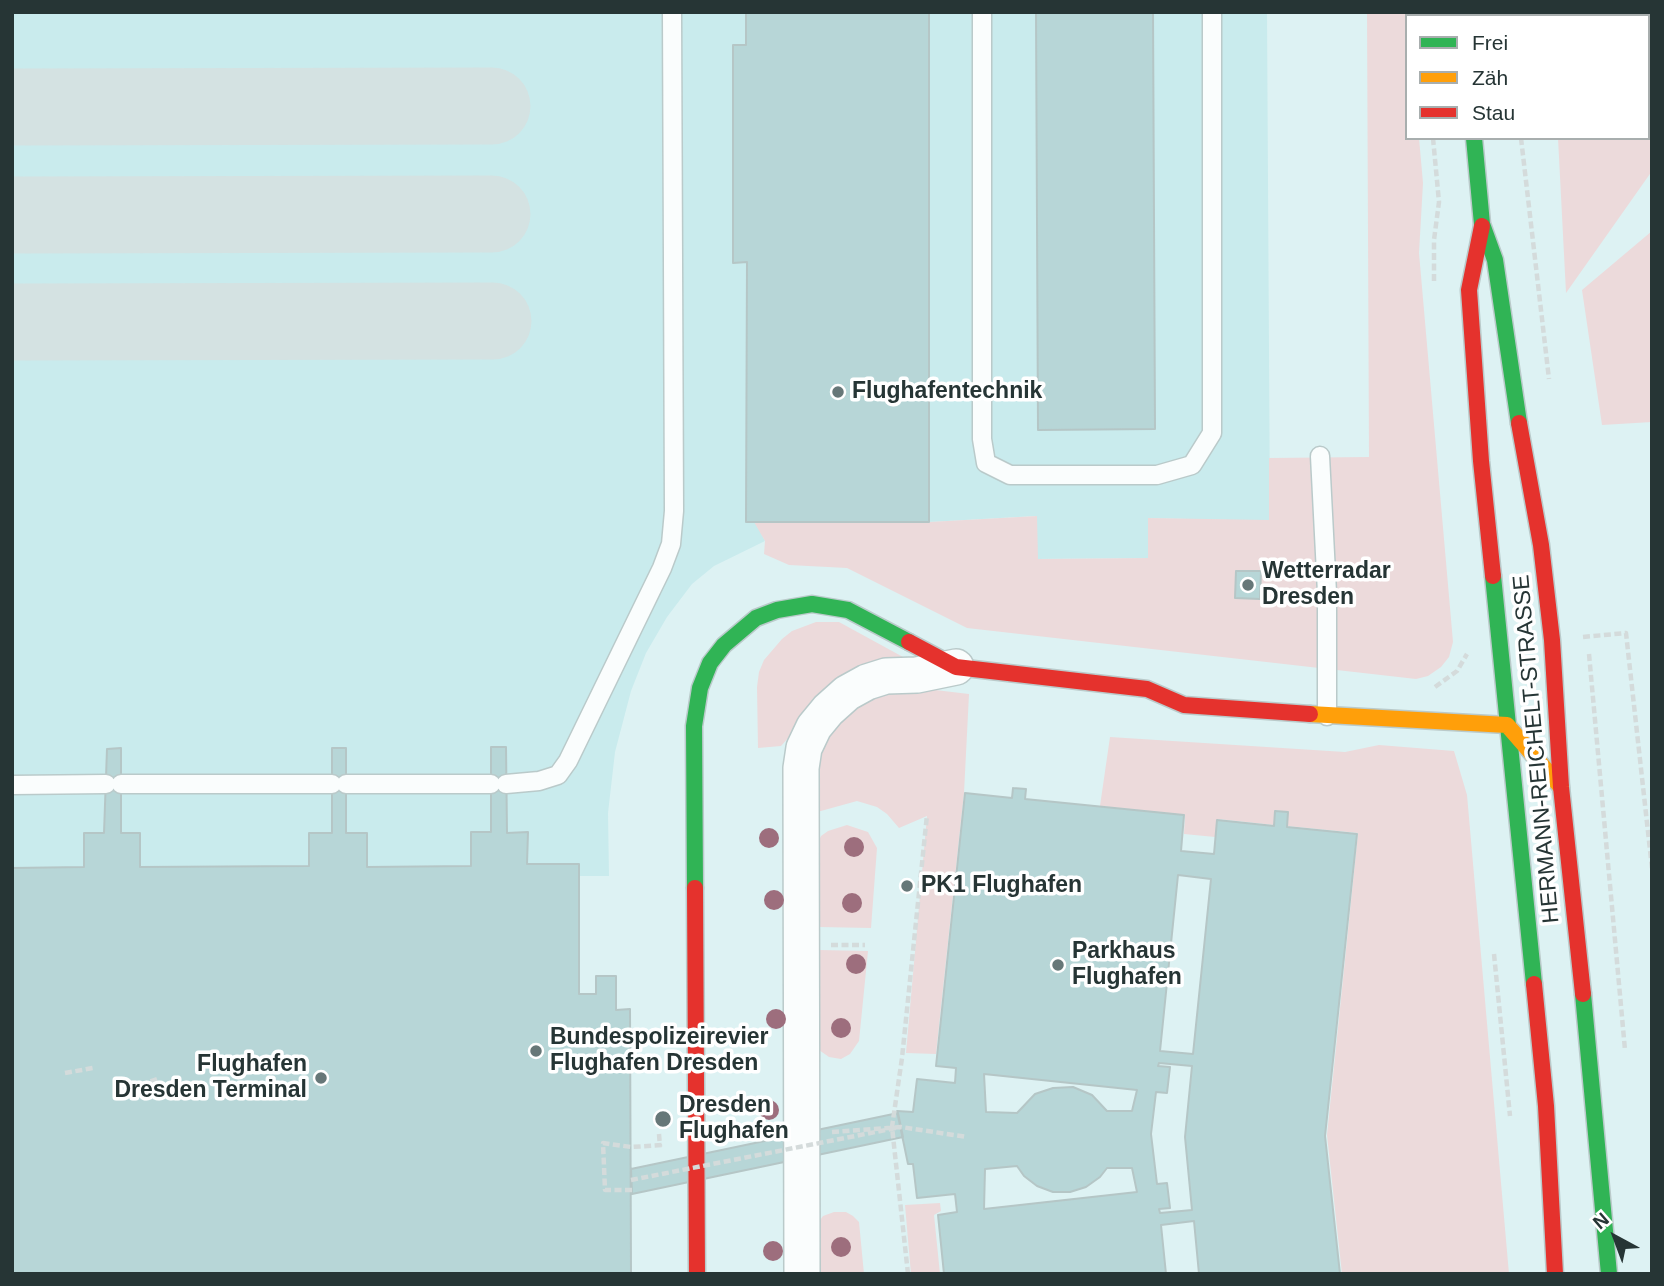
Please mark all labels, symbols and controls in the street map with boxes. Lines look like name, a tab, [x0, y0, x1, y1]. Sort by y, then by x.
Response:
legend	[1405, 14, 1650, 140]
text: Frei	[1472, 31, 1508, 54]
text: Zäh	[1472, 66, 1508, 89]
text: Stau	[1472, 101, 1515, 124]
place label: Flughafentechnik	[852, 378, 1042, 406]
marker: Flughafentechnik	[830, 384, 846, 400]
place label: Wetterradar Dresden	[1262, 558, 1391, 612]
street label: HERMANN-REICHELT-STRASSE	[1508, 574, 1566, 924]
marker: Wetterradar Dresden	[1240, 577, 1256, 593]
place label: PK1 Flughafen	[921, 872, 1082, 900]
marker: PK1 Flughafen	[899, 878, 915, 894]
place label: Parkhaus Flughafen	[1072, 938, 1182, 992]
marker: Parkhaus Flughafen	[1050, 957, 1066, 973]
place label: Bundespolizeirevier Flughafen Dresden	[550, 1024, 769, 1078]
marker: Bundespolizeirevier Flughafen Dresden	[528, 1043, 544, 1059]
place label: Flughafen Dresden Terminal	[114, 1051, 307, 1105]
marker: Flughafen Dresden Terminal	[313, 1070, 329, 1086]
place label: Dresden Flughafen	[679, 1092, 789, 1146]
marker: Dresden Flughafen	[653, 1109, 673, 1129]
north arrow	[1580, 1202, 1650, 1272]
text: N	[1589, 1208, 1613, 1233]

